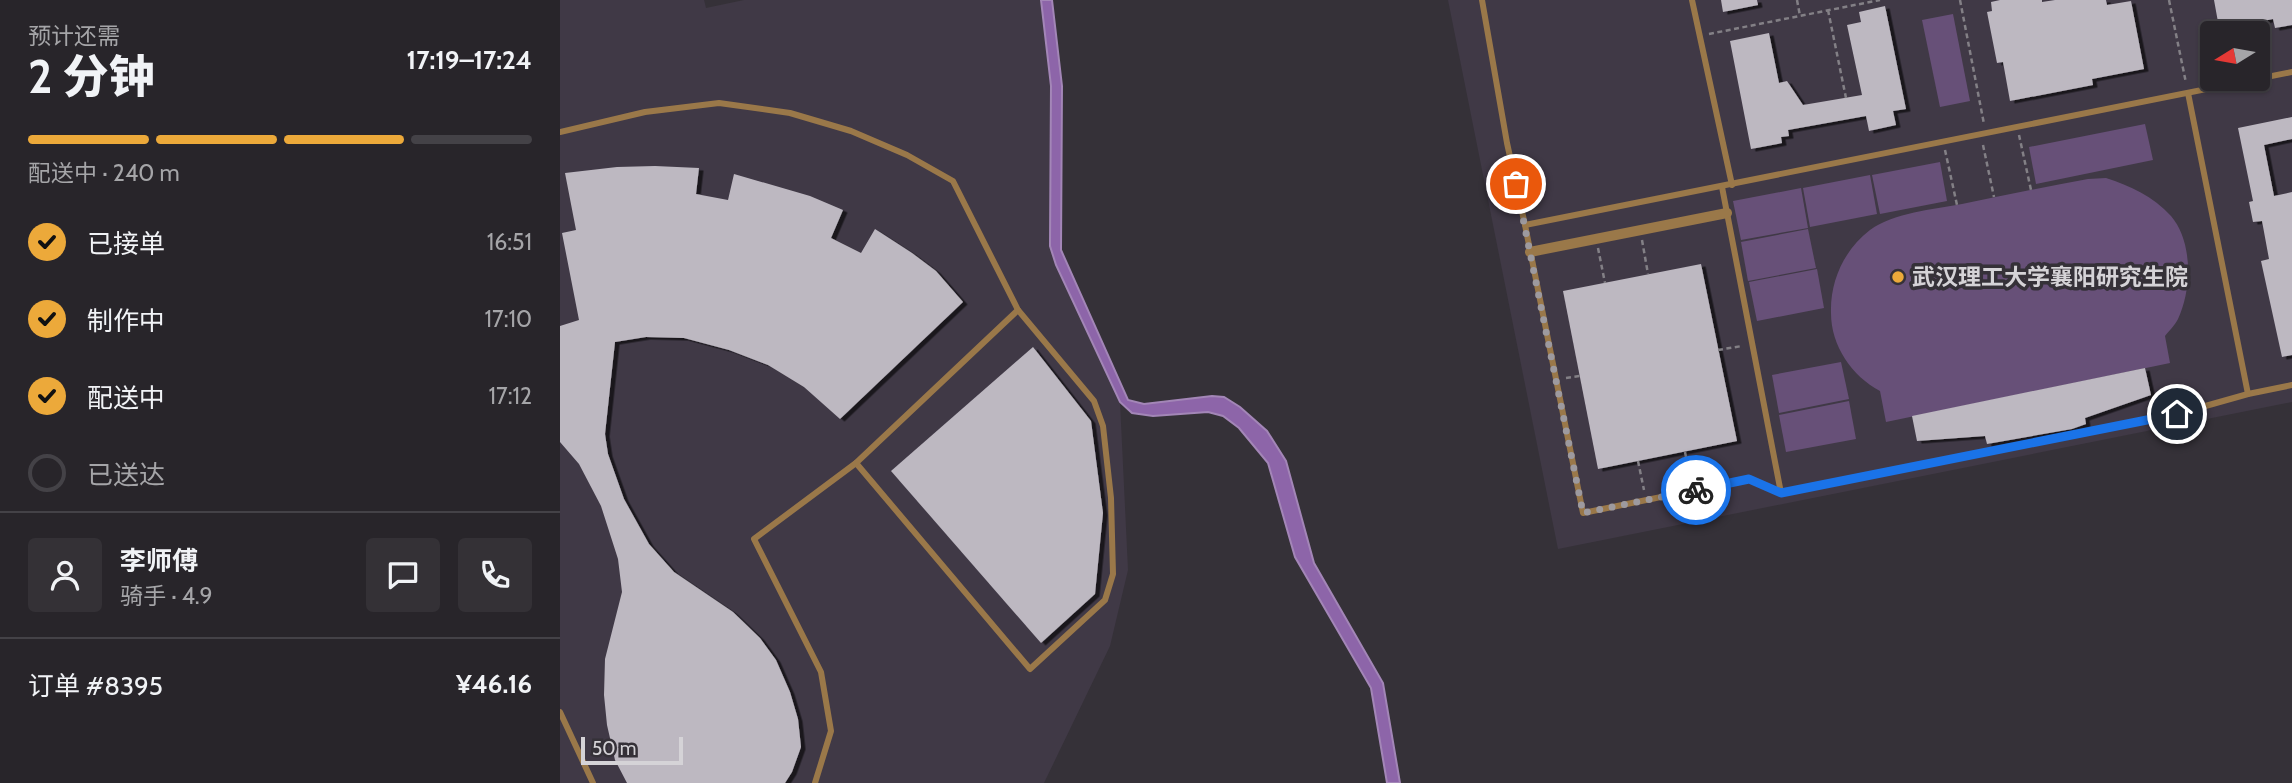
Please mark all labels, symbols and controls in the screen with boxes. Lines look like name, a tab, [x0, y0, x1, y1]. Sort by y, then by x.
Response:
north arrow	[2200, 21, 2270, 91]
map controls	[2200, 21, 2270, 91]
text: 预计还需	[28, 22, 120, 50]
text: 17:19–17:24	[407, 44, 532, 76]
text: 2 分钟	[28, 49, 155, 105]
pin	[1486, 154, 1546, 214]
text: 配送中 · 240 m	[28, 159, 180, 187]
icon: bag	[1497, 165, 1535, 203]
icon: check	[28, 223, 66, 261]
text: 已接单	[87, 228, 165, 260]
text: 16:51	[487, 228, 532, 256]
place label: 武汉理工大学襄阳研究生院	[1912, 263, 2188, 291]
marker: 武汉理工大学襄阳研究生院	[1890, 269, 1906, 285]
icon: check	[28, 300, 66, 338]
text: 制作中	[87, 305, 165, 337]
text: 17:10	[485, 305, 532, 333]
icon: check	[28, 377, 66, 415]
text: 配送中	[87, 382, 165, 414]
text: 17:12	[489, 382, 532, 410]
pin	[2147, 384, 2207, 444]
icon: home	[2158, 395, 2196, 433]
courier	[1661, 455, 1731, 525]
text: 已送达	[87, 459, 165, 491]
icon: bike	[1677, 471, 1715, 509]
button: person	[28, 538, 102, 612]
button: chat	[366, 538, 440, 612]
button: phone	[458, 538, 532, 612]
text: 李师傅	[120, 545, 198, 577]
text: 骑手 · 4.9	[120, 582, 213, 610]
text: ¥46.16	[456, 668, 532, 700]
text: 订单 #8395	[28, 670, 163, 702]
scale bar	[581, 734, 682, 766]
text: 50 m	[592, 737, 636, 760]

